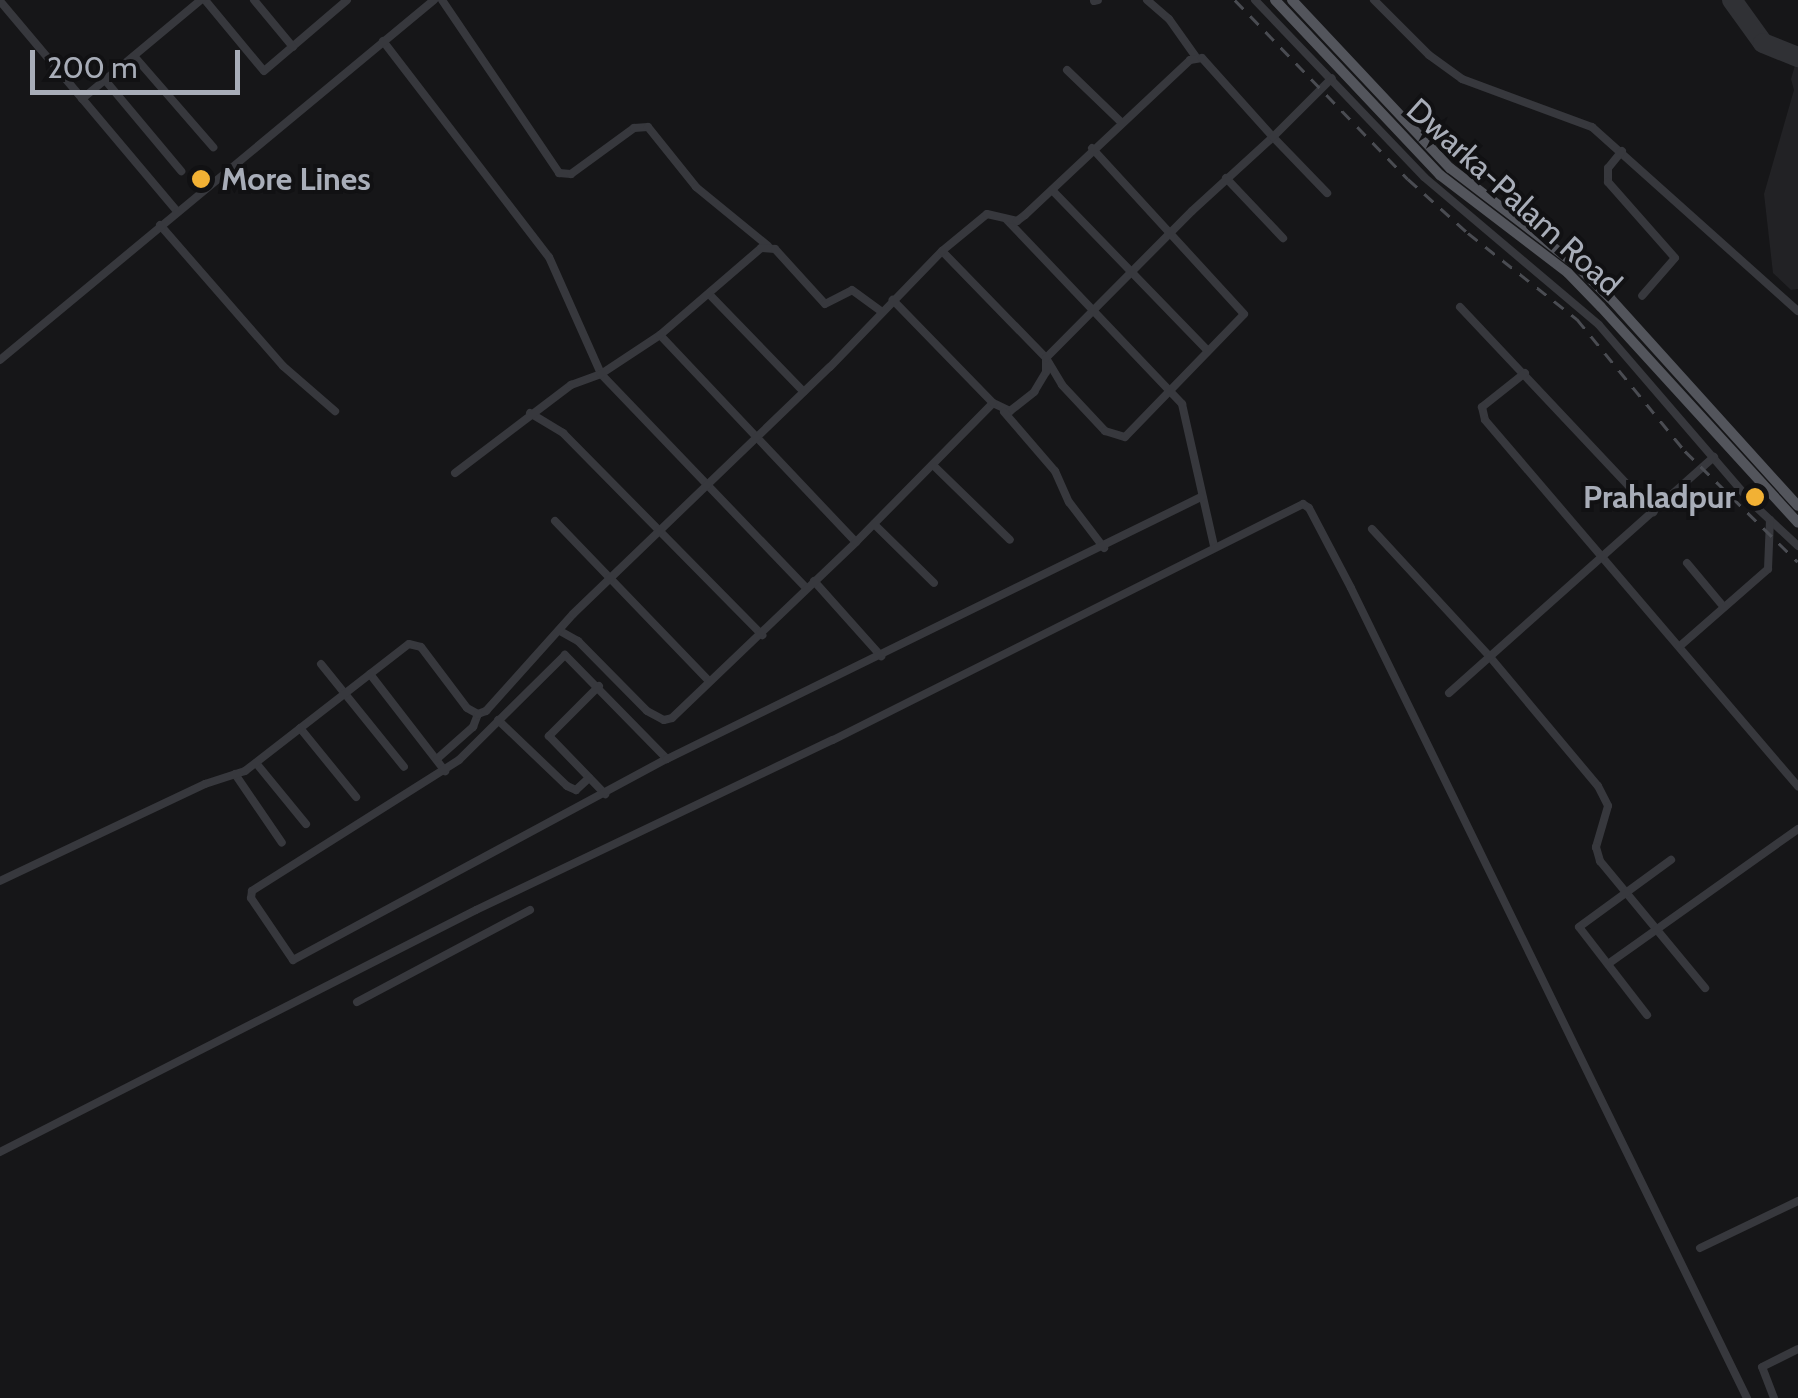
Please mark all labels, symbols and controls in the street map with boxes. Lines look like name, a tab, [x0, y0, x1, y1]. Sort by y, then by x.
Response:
scale bar	[35, 30, 245, 92]
text: 200 m	[47, 49, 138, 86]
street label: Dwarka-Palam Road	[1399, 90, 1629, 304]
place label: More Lines	[221, 160, 371, 198]
marker: More Lines	[190, 168, 212, 190]
place label: Prahladpur	[1583, 478, 1735, 516]
marker: Prahladpur	[1744, 486, 1766, 508]

